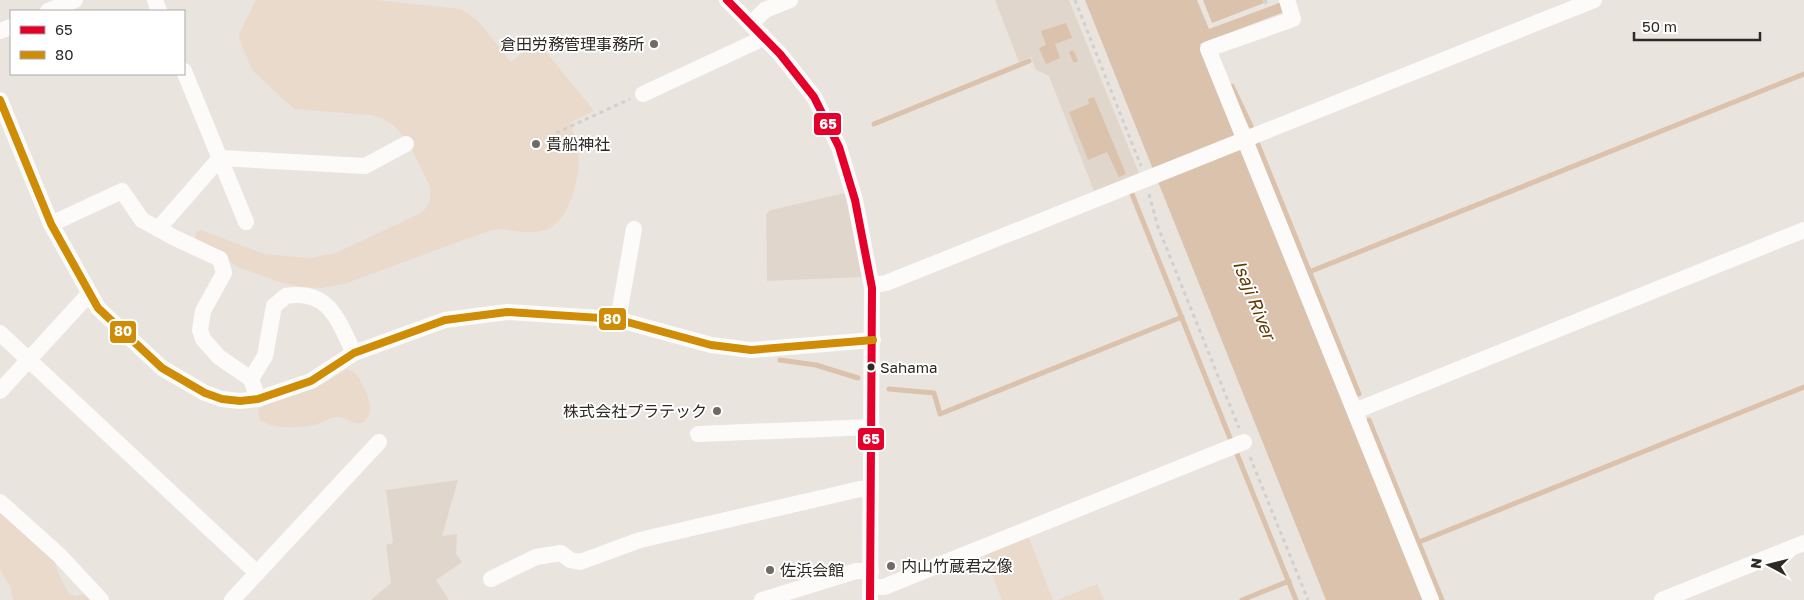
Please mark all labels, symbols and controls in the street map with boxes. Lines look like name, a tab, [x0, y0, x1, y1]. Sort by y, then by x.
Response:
legend	[10, 10, 185, 75]
scale bar	[1634, 10, 1760, 42]
text: 50 m	[1642, 17, 1677, 35]
text: 65	[55, 20, 73, 38]
place label: 倉田労務管理事務所	[500, 34, 644, 54]
marker: 倉田労務管理事務所	[648, 38, 660, 50]
text: 80	[55, 45, 73, 63]
line badge: 65	[813, 112, 842, 136]
text: 65	[819, 115, 837, 132]
place label: 貴船神社	[546, 134, 610, 154]
marker: 貴船神社	[530, 138, 542, 150]
water label: Isaji River	[1229, 257, 1282, 345]
line badge: 80	[598, 307, 627, 331]
text: 80	[603, 310, 621, 327]
line badge: 80	[109, 320, 137, 344]
text: 80	[114, 322, 132, 339]
place label: Sahama	[880, 358, 938, 376]
marker: Sahama	[866, 362, 876, 372]
place label: 株式会社プラテック	[563, 401, 707, 421]
marker: 株式会社プラテック	[711, 405, 723, 417]
line badge: 65	[857, 427, 885, 451]
text: 65	[862, 430, 880, 447]
north arrow	[1744, 540, 1794, 590]
place label: 内山竹蔵君之像	[901, 556, 1013, 576]
text: N	[1747, 557, 1765, 570]
place label: 佐浜会館	[780, 560, 844, 580]
marker: 内山竹蔵君之像	[885, 560, 897, 572]
marker: 佐浜会館	[764, 564, 776, 576]

